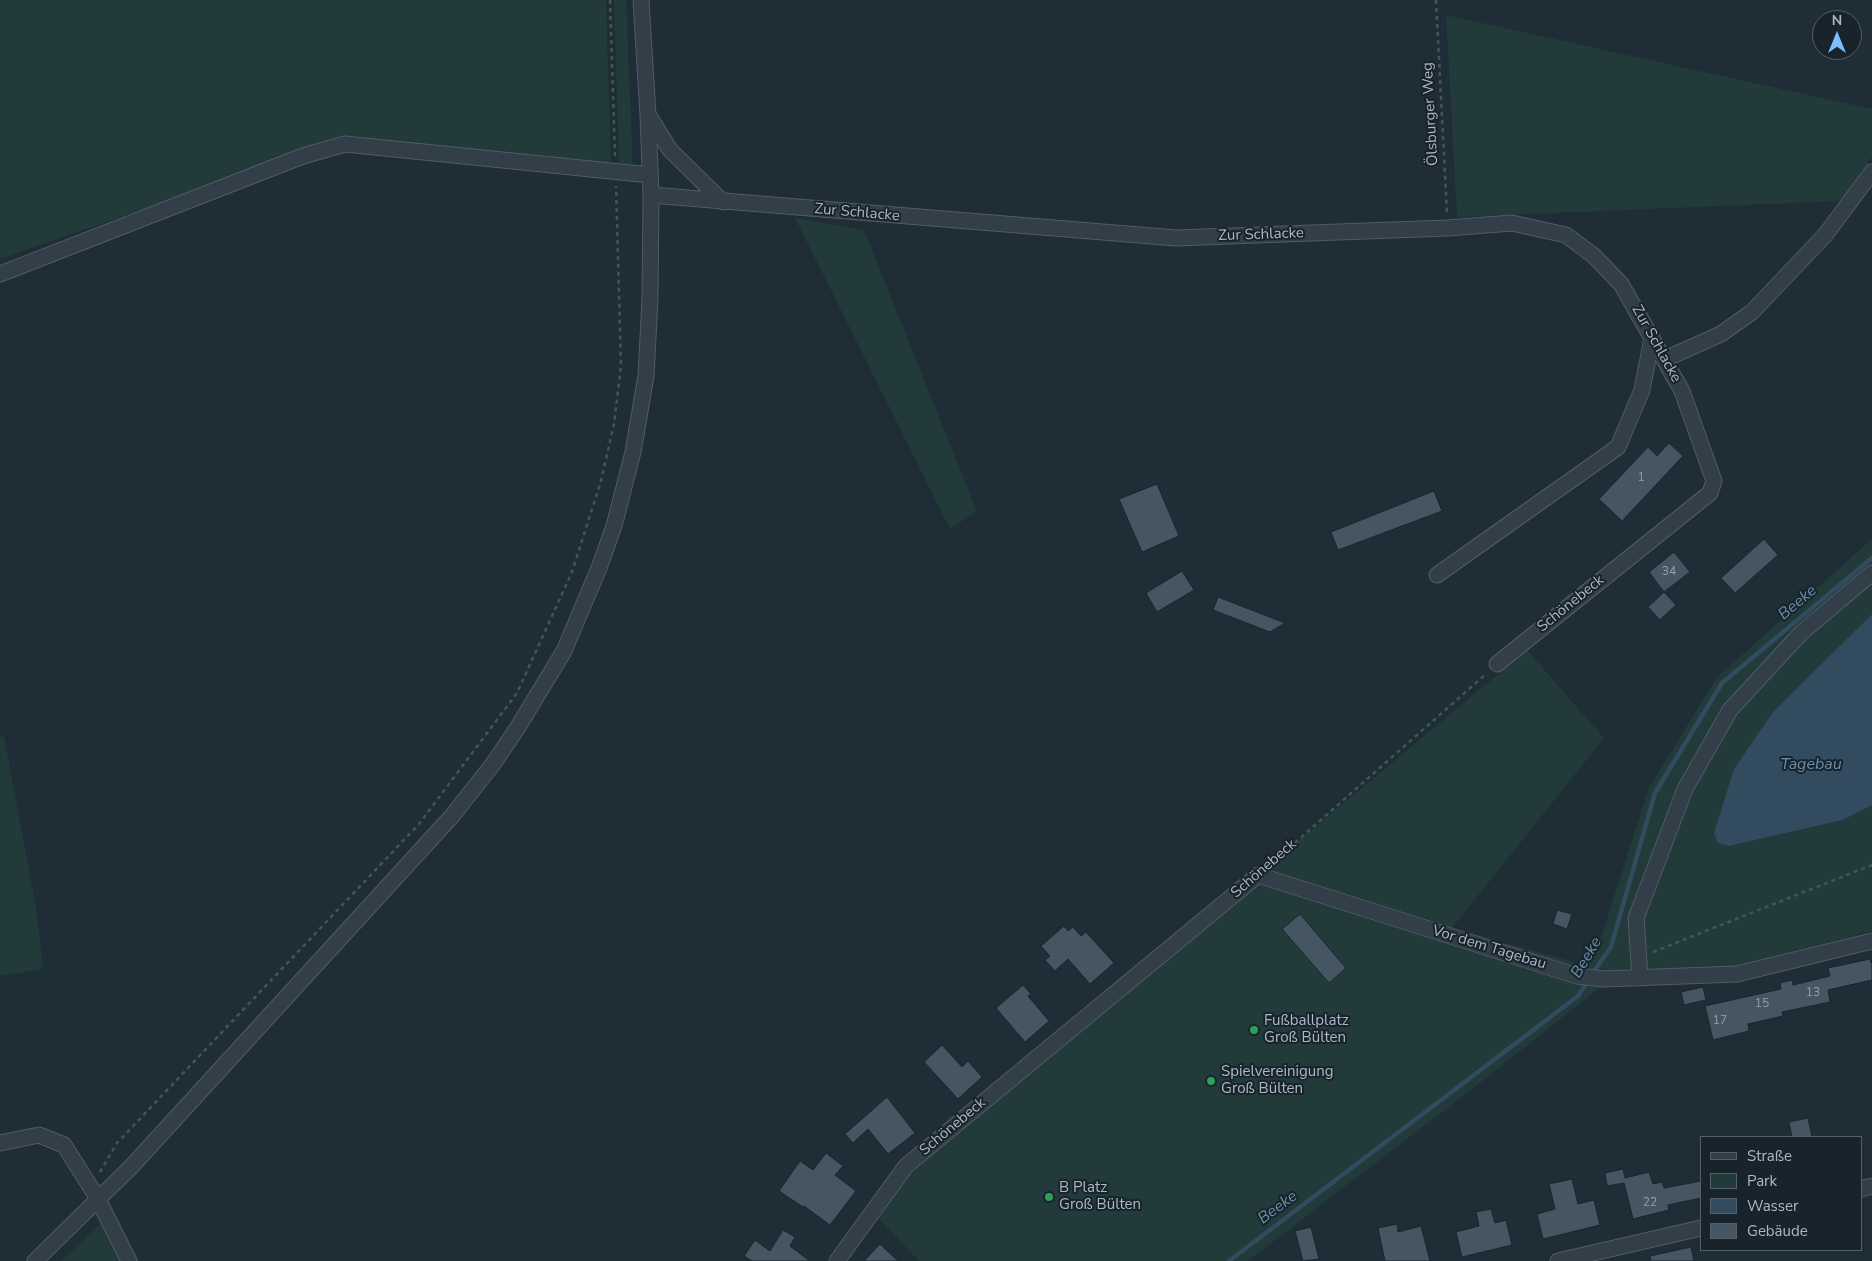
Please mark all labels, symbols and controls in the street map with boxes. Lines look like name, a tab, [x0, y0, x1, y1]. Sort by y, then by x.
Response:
north arrow	[1812, 10, 1862, 60]
text: N	[1832, 11, 1842, 30]
street label: Ölsburger Weg	[1419, 62, 1443, 166]
street label: Zur Schlacke	[814, 200, 900, 226]
street label: Zur Schlacke	[1218, 225, 1304, 245]
street label: Zur Schlacke	[1627, 302, 1685, 386]
house number: 1	[1637, 471, 1645, 485]
house number: 34	[1662, 565, 1676, 579]
street label: Schönebeck	[1534, 572, 1608, 636]
water label: Beeke	[1775, 581, 1821, 625]
water label: Tagebau	[1780, 755, 1842, 775]
street label: Schönebeck	[1228, 836, 1300, 902]
street label: Vor dem Tagebau	[1430, 922, 1548, 974]
water label: Beeke	[1567, 934, 1607, 982]
house number: 13	[1806, 986, 1820, 1000]
house number: 15	[1755, 997, 1769, 1011]
place label: Fußballplatz Groß Bülten	[1264, 1012, 1349, 1047]
house number: 17	[1713, 1014, 1727, 1028]
marker: Fußballplatz Groß Bülten	[1248, 1024, 1260, 1036]
place label: Spielvereinigung Groß Bülten	[1221, 1063, 1334, 1098]
marker: Spielvereinigung Groß Bülten	[1205, 1075, 1217, 1087]
street label: Schönebeck	[916, 1094, 990, 1160]
legend	[1700, 1136, 1862, 1251]
text: Straße	[1747, 1146, 1792, 1166]
text: Park	[1747, 1171, 1777, 1191]
place label: B Platz Groß Bülten	[1059, 1179, 1141, 1214]
water label: Beeke	[1255, 1187, 1301, 1229]
marker: B Platz Groß Bülten	[1043, 1191, 1055, 1203]
house number: 22	[1643, 1196, 1657, 1210]
text: Wasser	[1747, 1196, 1798, 1216]
text: Gebäude	[1747, 1221, 1808, 1241]

